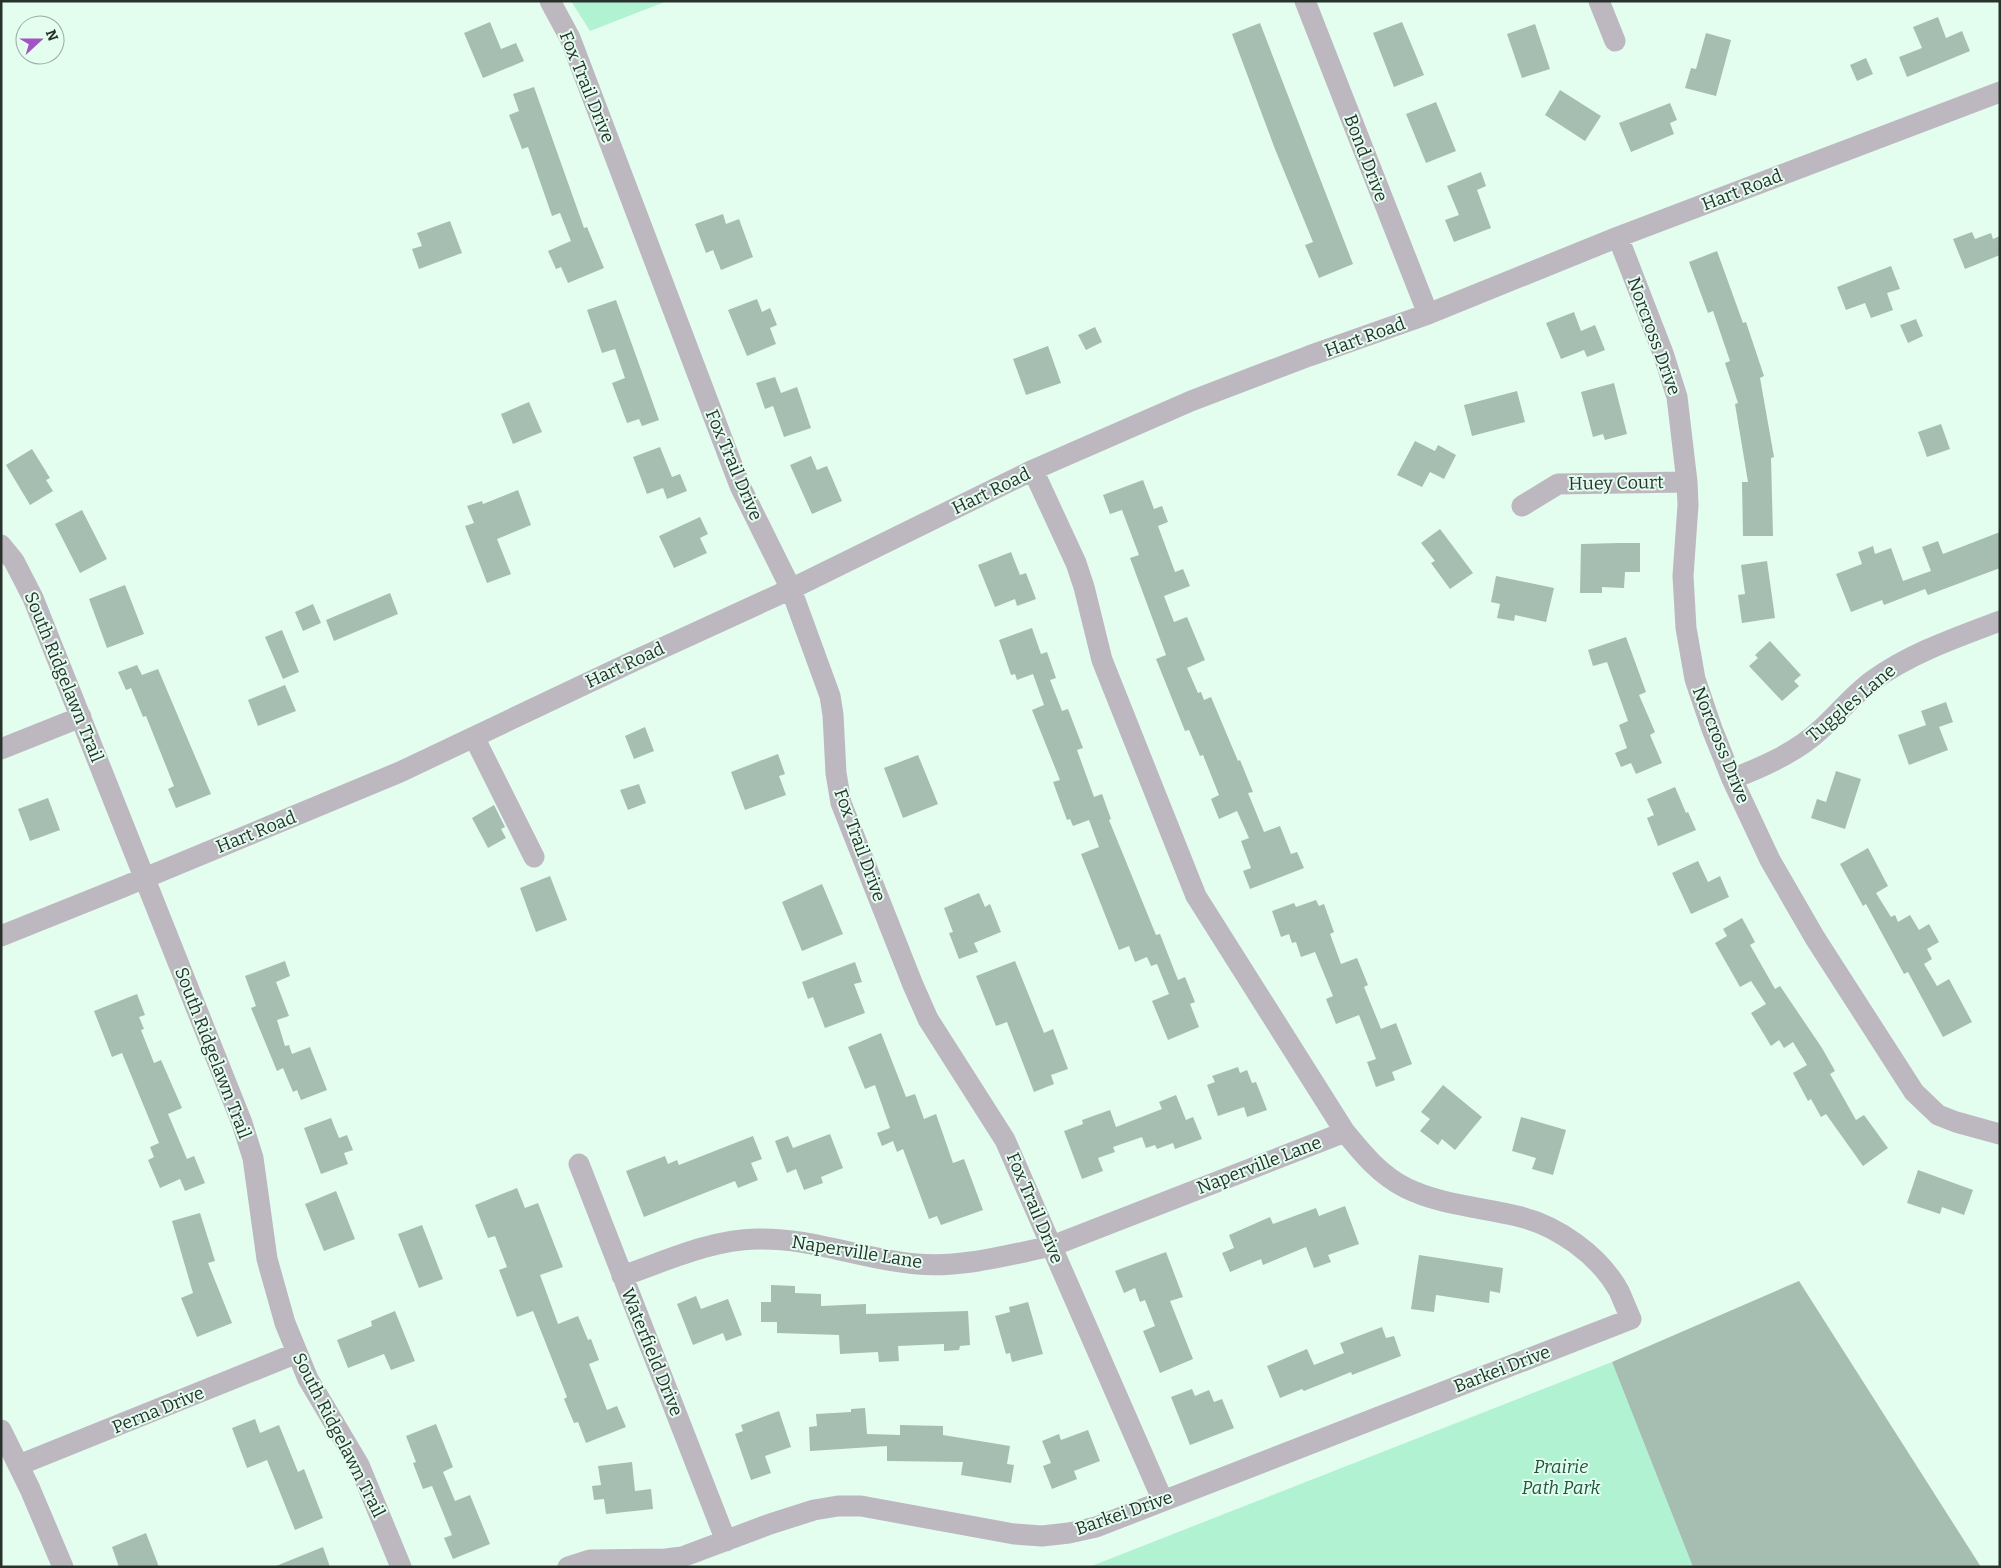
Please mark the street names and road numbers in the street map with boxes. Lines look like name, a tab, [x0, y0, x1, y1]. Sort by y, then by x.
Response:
street label: Fox Trail Drive	[555, 28, 619, 146]
street label: Bond Drive	[1339, 111, 1393, 205]
street label: Hart Road	[1699, 165, 1786, 215]
street label: Norcross Drive	[1622, 274, 1686, 398]
street label: Hart Road	[1322, 312, 1409, 362]
street label: Fox Trail Drive	[701, 406, 767, 524]
street label: Hart Road	[948, 463, 1034, 519]
street label: Huey Court	[1568, 471, 1664, 495]
street label: South Ridgelawn Trail	[20, 588, 108, 766]
street label: Hart Road	[582, 637, 668, 693]
street label: Tuggles Lane	[1802, 659, 1900, 747]
street label: Norcross Drive	[1688, 683, 1754, 807]
street label: Fox Trail Drive	[829, 786, 891, 904]
street label: Hart Road	[213, 806, 299, 858]
street label: South Ridgelawn Trail	[170, 964, 256, 1142]
street label: Naperville Lane	[1194, 1131, 1324, 1199]
street label: Fox Trail Drive	[1002, 1149, 1068, 1267]
street label: Naperville Lane	[790, 1231, 924, 1273]
street label: Waterfield Drive	[616, 1285, 688, 1419]
street label: Barkei Drive	[1451, 1341, 1553, 1397]
street label: South Ridgelawn Trail	[288, 1349, 390, 1521]
street label: Perna Drive	[109, 1382, 207, 1438]
street label: Barkei Drive	[1072, 1486, 1176, 1540]

